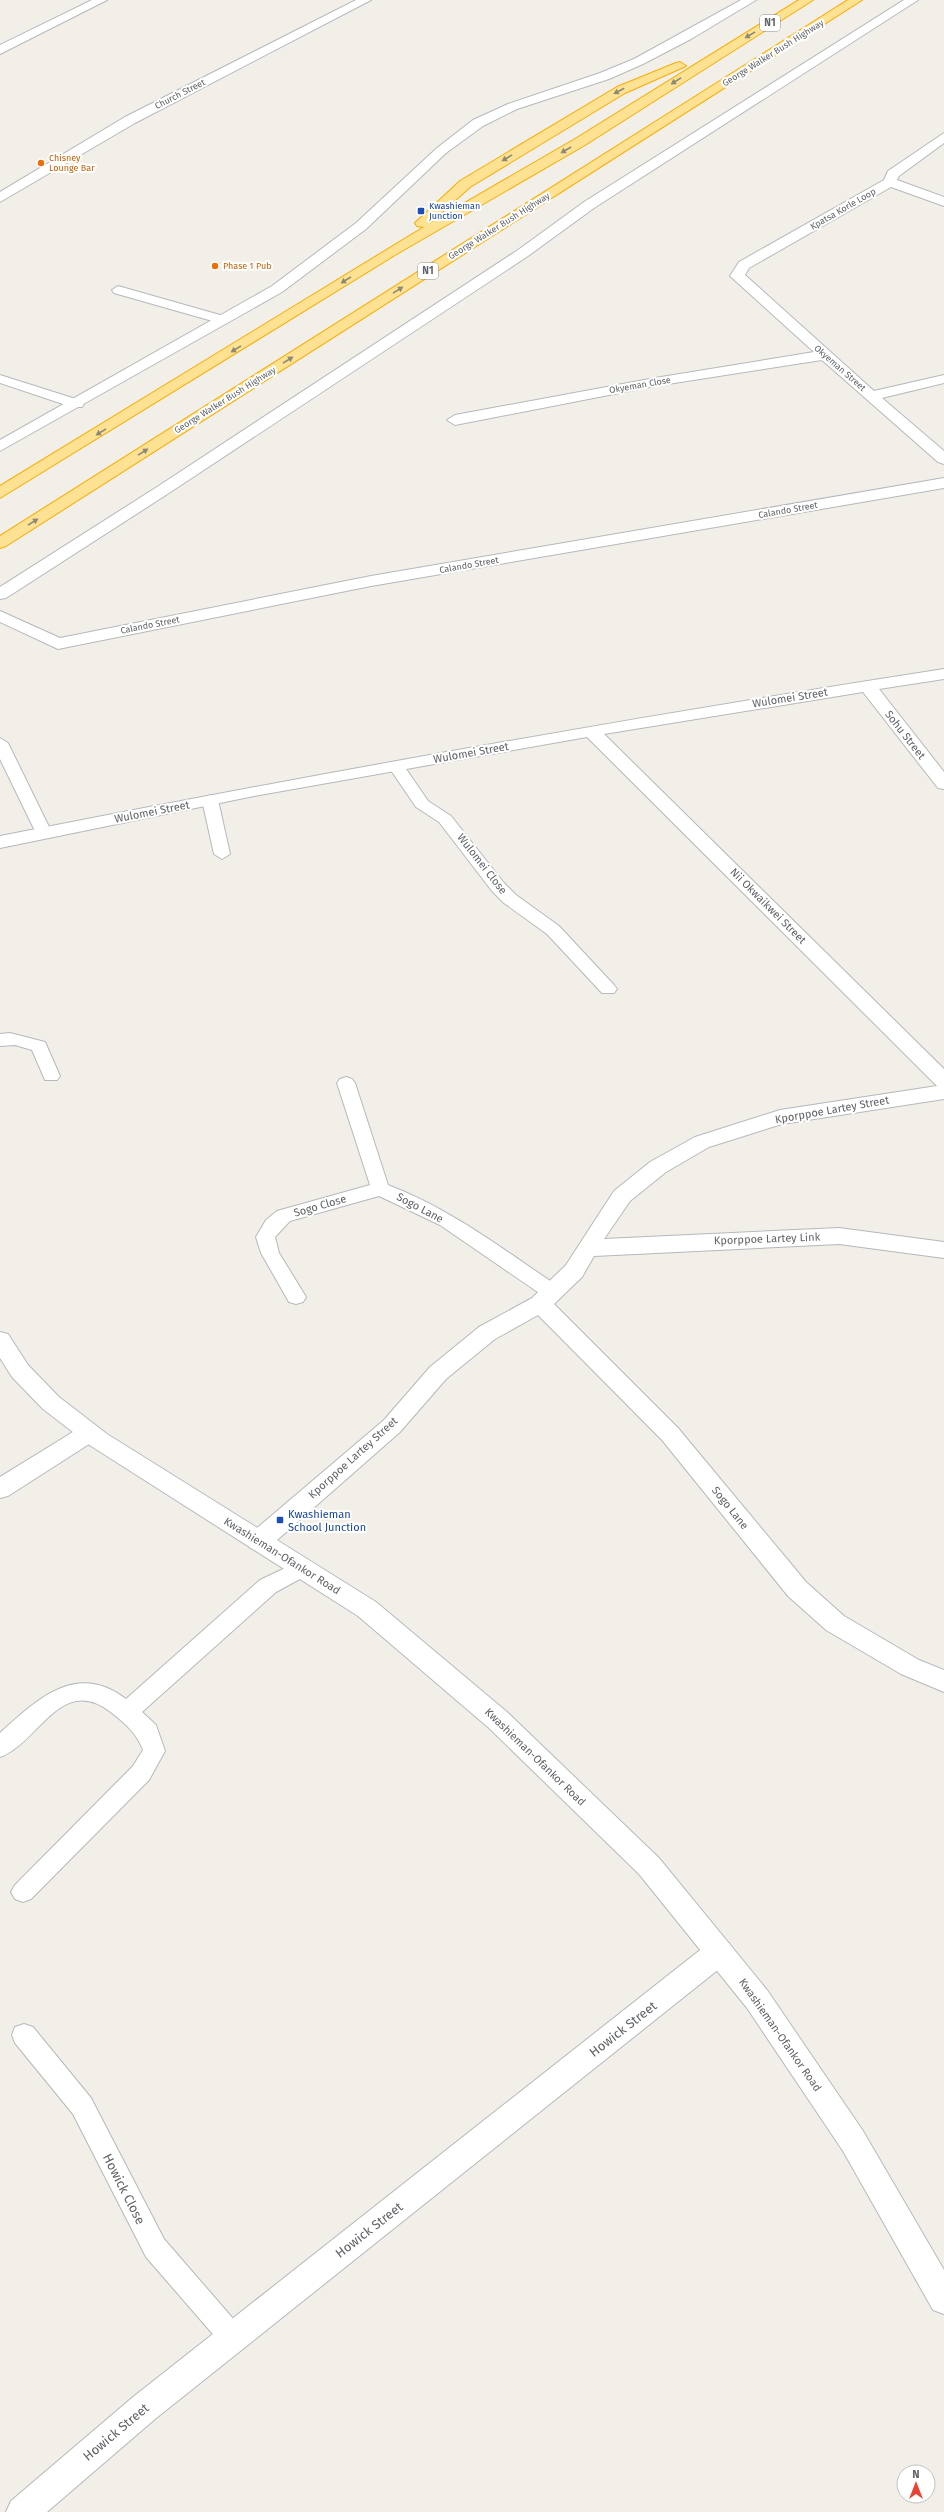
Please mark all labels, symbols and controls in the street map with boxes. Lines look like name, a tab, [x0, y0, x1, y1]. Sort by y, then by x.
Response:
road number: N1	[760, 15, 780, 31]
street label: George Walker Bush Highway	[720, 17, 826, 88]
one-way arrow	[745, 31, 755, 39]
street label: Church Street	[153, 77, 207, 111]
one-way arrow	[670, 77, 682, 84]
one-way arrow	[613, 88, 625, 95]
one-way arrow	[560, 147, 572, 154]
place label: Chisney Lounge Bar	[49, 153, 95, 173]
one-way arrow	[501, 155, 513, 162]
marker: Chisney Lounge Bar	[36, 158, 46, 168]
street label: Kpatsa Korle Loop	[808, 186, 878, 232]
street label: George Walker Bush Highway	[446, 190, 552, 261]
place label: Kwashieman Junction	[429, 201, 480, 221]
marker: Kwashieman Junction	[416, 206, 426, 216]
marker: Phase 1 Pub	[210, 261, 220, 271]
place label: Phase 1 Pub	[223, 261, 271, 271]
road number: N1	[418, 263, 438, 279]
one-way arrow	[341, 276, 351, 284]
one-way arrow	[392, 287, 403, 294]
street label: Okyeman Street	[812, 343, 868, 394]
one-way arrow	[230, 346, 241, 353]
one-way arrow	[283, 356, 293, 364]
street label: George Walker Bush Highway	[172, 364, 278, 435]
street label: Okyeman Close	[608, 375, 672, 395]
one-way arrow	[96, 428, 106, 436]
one-way arrow	[138, 448, 148, 456]
street label: Calando Street	[758, 500, 819, 520]
one-way arrow	[28, 518, 38, 526]
street label: Calando Street	[439, 555, 500, 575]
street label: Calando Street	[120, 614, 181, 636]
street label: Wulomei Street	[751, 686, 829, 710]
street label: Sohu Street	[882, 708, 928, 762]
street label: Wulomei Street	[432, 740, 510, 766]
street label: Wulomei Street	[113, 798, 191, 826]
street label: Wulomei Close	[454, 831, 510, 897]
street label: Nii Okwaikwei Street	[727, 865, 809, 947]
street label: Kporppoe Lartey Street	[774, 1094, 890, 1126]
street label: Sogo Lane	[394, 1190, 446, 1226]
street label: Sogo Close	[292, 1192, 348, 1220]
street label: Kporppoe Lartey Link	[714, 1231, 821, 1247]
street label: Kporppoe Lartey Street	[306, 1414, 400, 1502]
street label: Sogo Lane	[709, 1484, 751, 1532]
place label: Kwashieman School Junction	[288, 1508, 366, 1534]
street label: Kwashieman-Ofankor Road	[221, 1515, 343, 1597]
marker: Kwashieman School Junction	[275, 1515, 285, 1525]
street label: Kwashieman-Ofankor Road	[482, 1705, 588, 1809]
street label: Kwashieman-Ofankor Road	[736, 1976, 824, 2094]
street label: Howick Street	[586, 1998, 660, 2060]
street label: Howick Close	[100, 2151, 148, 2227]
street label: Howick Street	[332, 2199, 406, 2261]
street label: Howick Street	[80, 2400, 152, 2464]
north arrow	[896, 2464, 936, 2504]
text: N	[912, 2468, 920, 2481]

